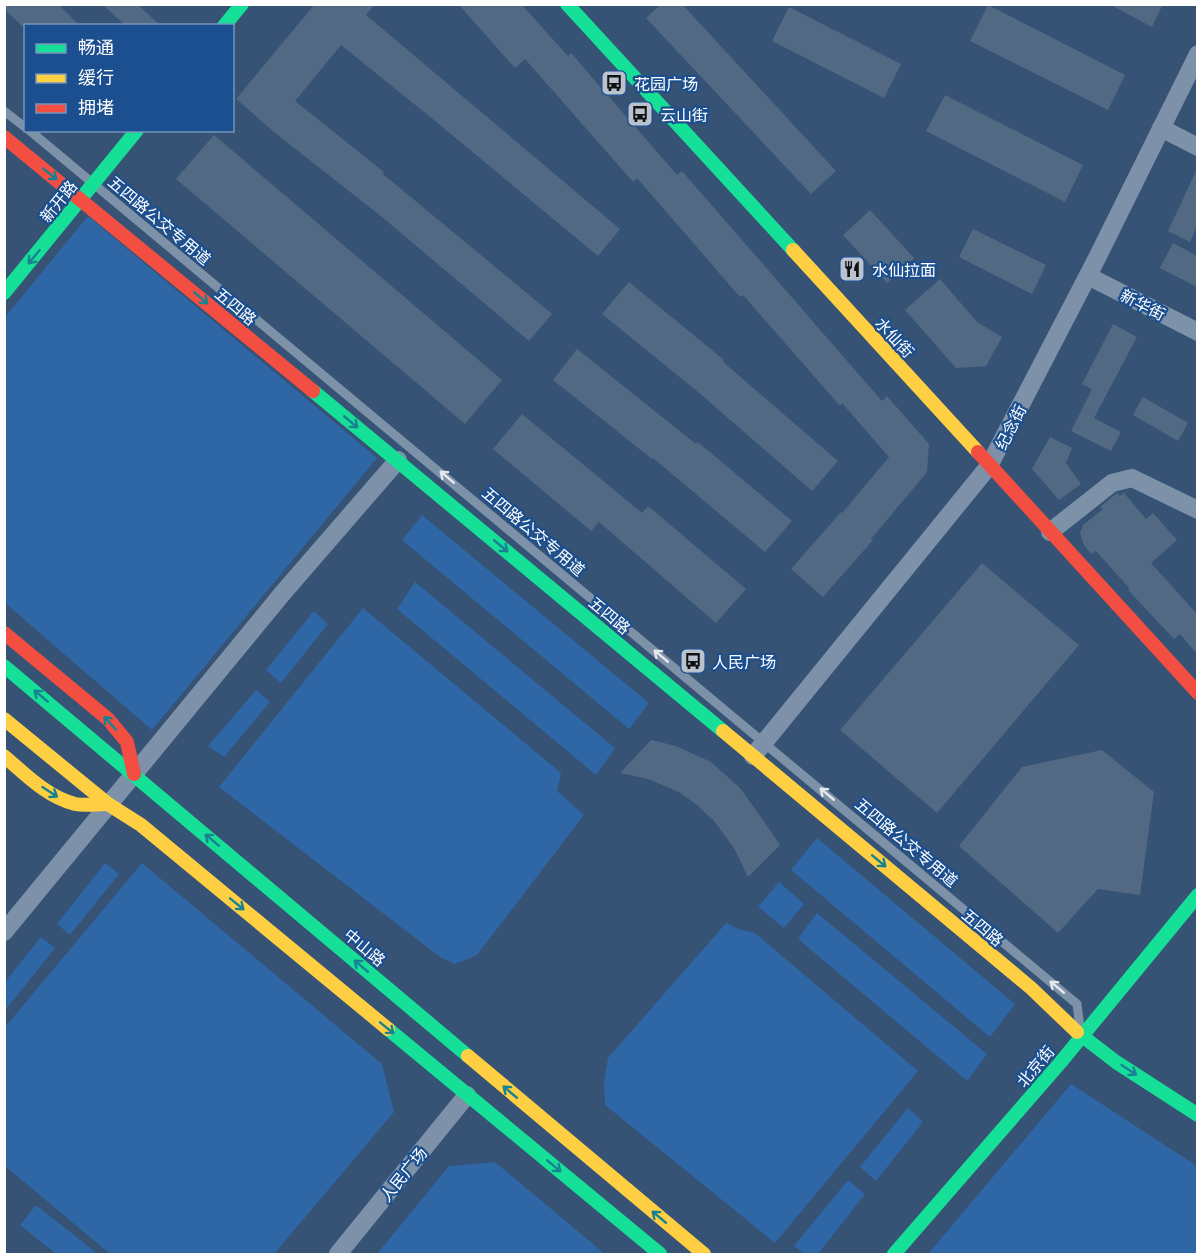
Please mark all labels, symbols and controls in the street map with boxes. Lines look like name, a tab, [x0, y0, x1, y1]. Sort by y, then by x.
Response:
legend	[24, 24, 234, 132]
text: 畅通	[78, 36, 114, 58]
text: 缓行	[78, 66, 114, 88]
bus stop icon: 花园广场	[599, 68, 629, 98]
place label: 花园广场	[634, 74, 698, 93]
text: 拥堵	[78, 96, 114, 118]
bus stop icon: 云山街	[625, 99, 655, 129]
place label: 云山街	[660, 105, 708, 124]
one-way arrow	[42, 167, 57, 181]
street label: 五四路公交专用道	[105, 172, 215, 268]
street label: 新开路	[36, 176, 80, 226]
one-way arrow	[27, 249, 41, 264]
restaurant icon: 水仙拉面	[837, 254, 867, 284]
place label: 水仙拉面	[872, 260, 936, 279]
street label: 五四路	[212, 283, 260, 329]
street label: 新华街	[1117, 285, 1169, 323]
one-way arrow	[192, 291, 208, 304]
street label: 水仙街	[872, 313, 918, 361]
street label: 纪念街	[991, 401, 1029, 453]
one-way arrow	[343, 415, 358, 429]
one-way arrow	[439, 471, 455, 484]
street label: 五四路公交专用道	[479, 483, 589, 579]
one-way arrow	[493, 540, 509, 553]
street label: 五四路	[586, 592, 634, 638]
bus stop icon: 人民广场	[678, 646, 708, 676]
one-way arrow	[654, 649, 669, 663]
place label: 人民广场	[712, 652, 776, 671]
one-way arrow	[33, 690, 49, 703]
one-way arrow	[103, 715, 117, 730]
one-way arrow	[42, 786, 59, 799]
one-way arrow	[819, 788, 835, 801]
street label: 五四路公交专用道	[852, 794, 962, 890]
one-way arrow	[205, 833, 220, 847]
one-way arrow	[870, 854, 886, 867]
one-way arrow	[229, 898, 245, 911]
street label: 五四路	[959, 904, 1007, 950]
street label: 中山路	[341, 924, 389, 970]
one-way arrow	[353, 959, 369, 972]
one-way arrow	[1050, 980, 1065, 994]
one-way arrow	[379, 1022, 395, 1035]
street label: 北京街	[1012, 1042, 1058, 1090]
one-way arrow	[1120, 1064, 1137, 1076]
one-way arrow	[502, 1085, 518, 1098]
street label: 人民广场	[375, 1143, 431, 1205]
one-way arrow	[545, 1159, 561, 1172]
one-way arrow	[652, 1210, 667, 1224]

